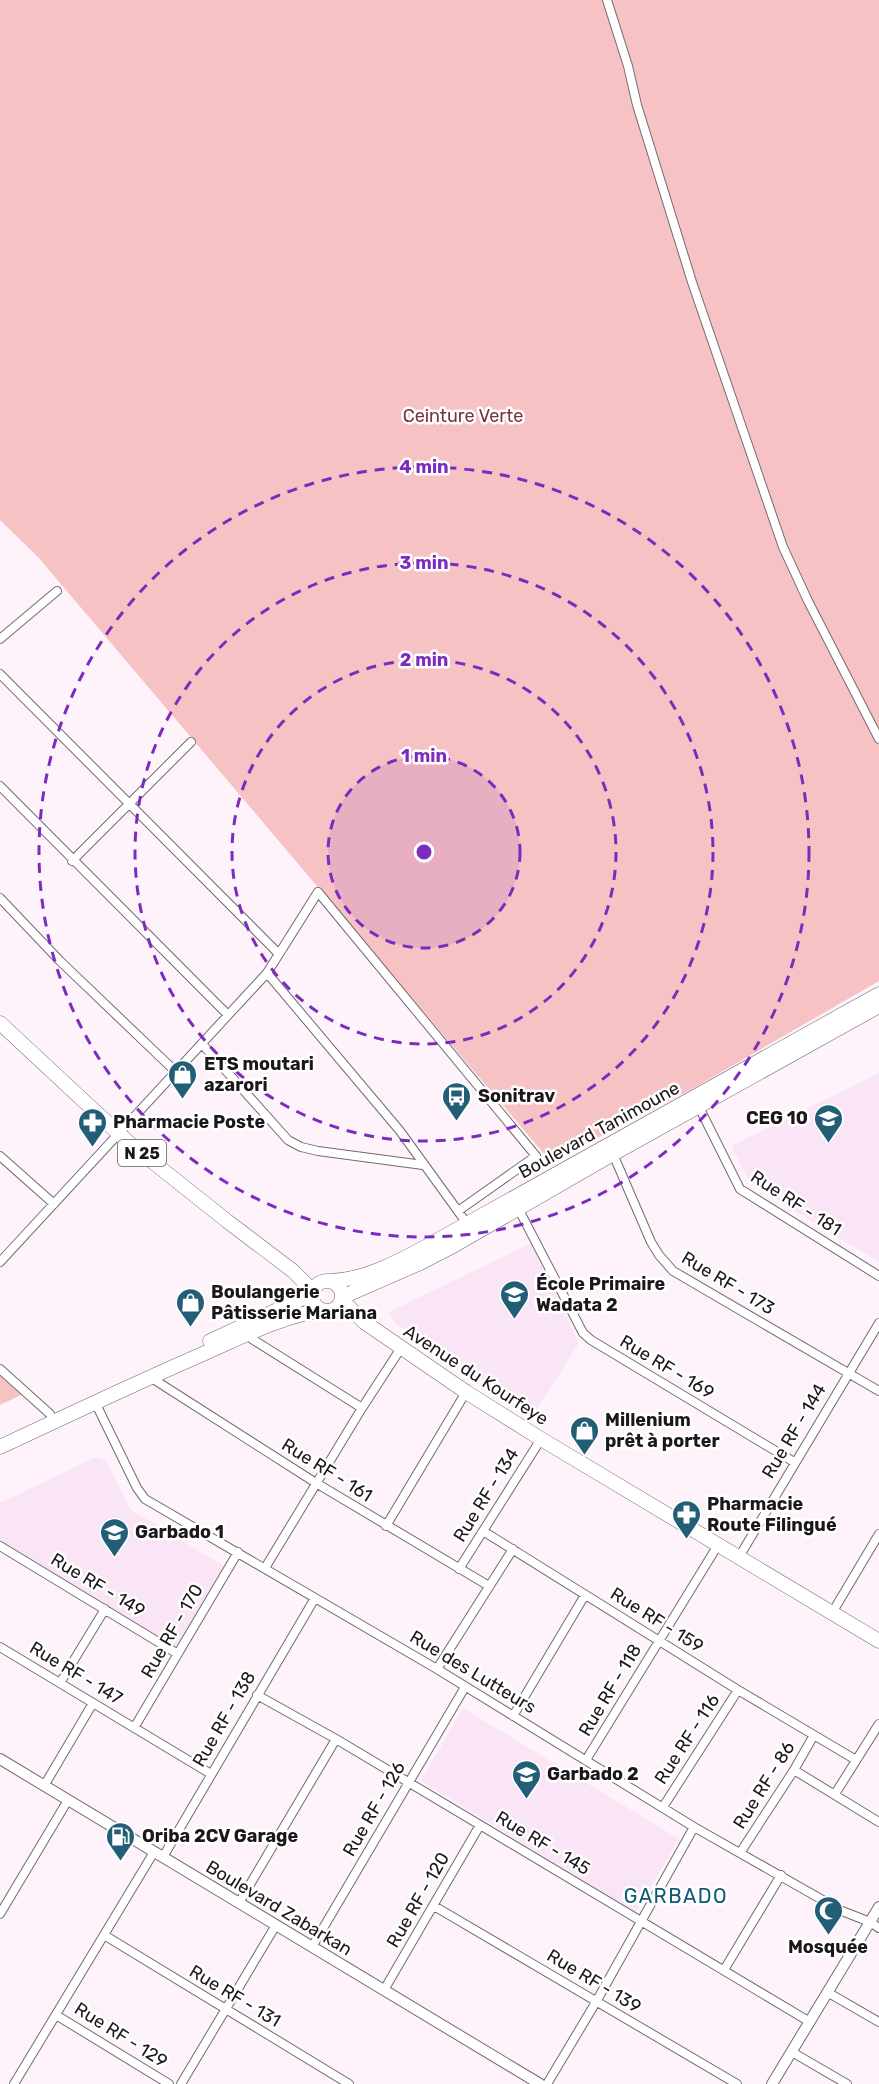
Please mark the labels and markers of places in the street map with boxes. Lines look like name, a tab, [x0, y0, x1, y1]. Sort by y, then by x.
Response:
centre of rings	[414, 842, 434, 862]
place label: ETS moutari azarori	[204, 1053, 314, 1096]
shop icon: ETS moutari azarori	[167, 1058, 199, 1100]
bus stop icon: Sonitrav	[441, 1080, 473, 1122]
place label: Sonitrav	[478, 1085, 555, 1107]
school or university icon: CEG 10	[813, 1102, 845, 1144]
pharmacy icon: Pharmacie Poste	[76, 1106, 108, 1148]
place label: CEG 10	[746, 1107, 808, 1129]
place label: Pharmacie Poste	[113, 1111, 265, 1133]
place label: École Primaire Wadata 2	[536, 1273, 666, 1316]
school or university icon: École Primaire Wadata 2	[499, 1278, 531, 1320]
place label: Boulangerie Pâtisserie Mariana	[211, 1281, 377, 1324]
shop icon: Boulangerie Pâtisserie Mariana	[174, 1286, 206, 1328]
place label: Millenium prêt à porter	[605, 1409, 720, 1452]
shop icon: Millenium prêt à porter	[568, 1414, 600, 1456]
place label: Pharmacie Route Filingué	[707, 1493, 837, 1536]
pharmacy icon: Pharmacie Route Filingué	[670, 1498, 702, 1540]
school or university icon: Garbado 1	[98, 1516, 130, 1558]
place label: Garbado 1	[135, 1521, 224, 1543]
school or university icon: Garbado 2	[510, 1758, 542, 1800]
place label: Garbado 2	[547, 1763, 639, 1785]
fuel station icon: Oriba 2CV Garage	[105, 1820, 137, 1862]
place label: Oriba 2CV Garage	[142, 1825, 298, 1847]
mosque icon: Mosquée	[812, 1894, 844, 1936]
place label: Mosquée	[788, 1936, 868, 1958]

